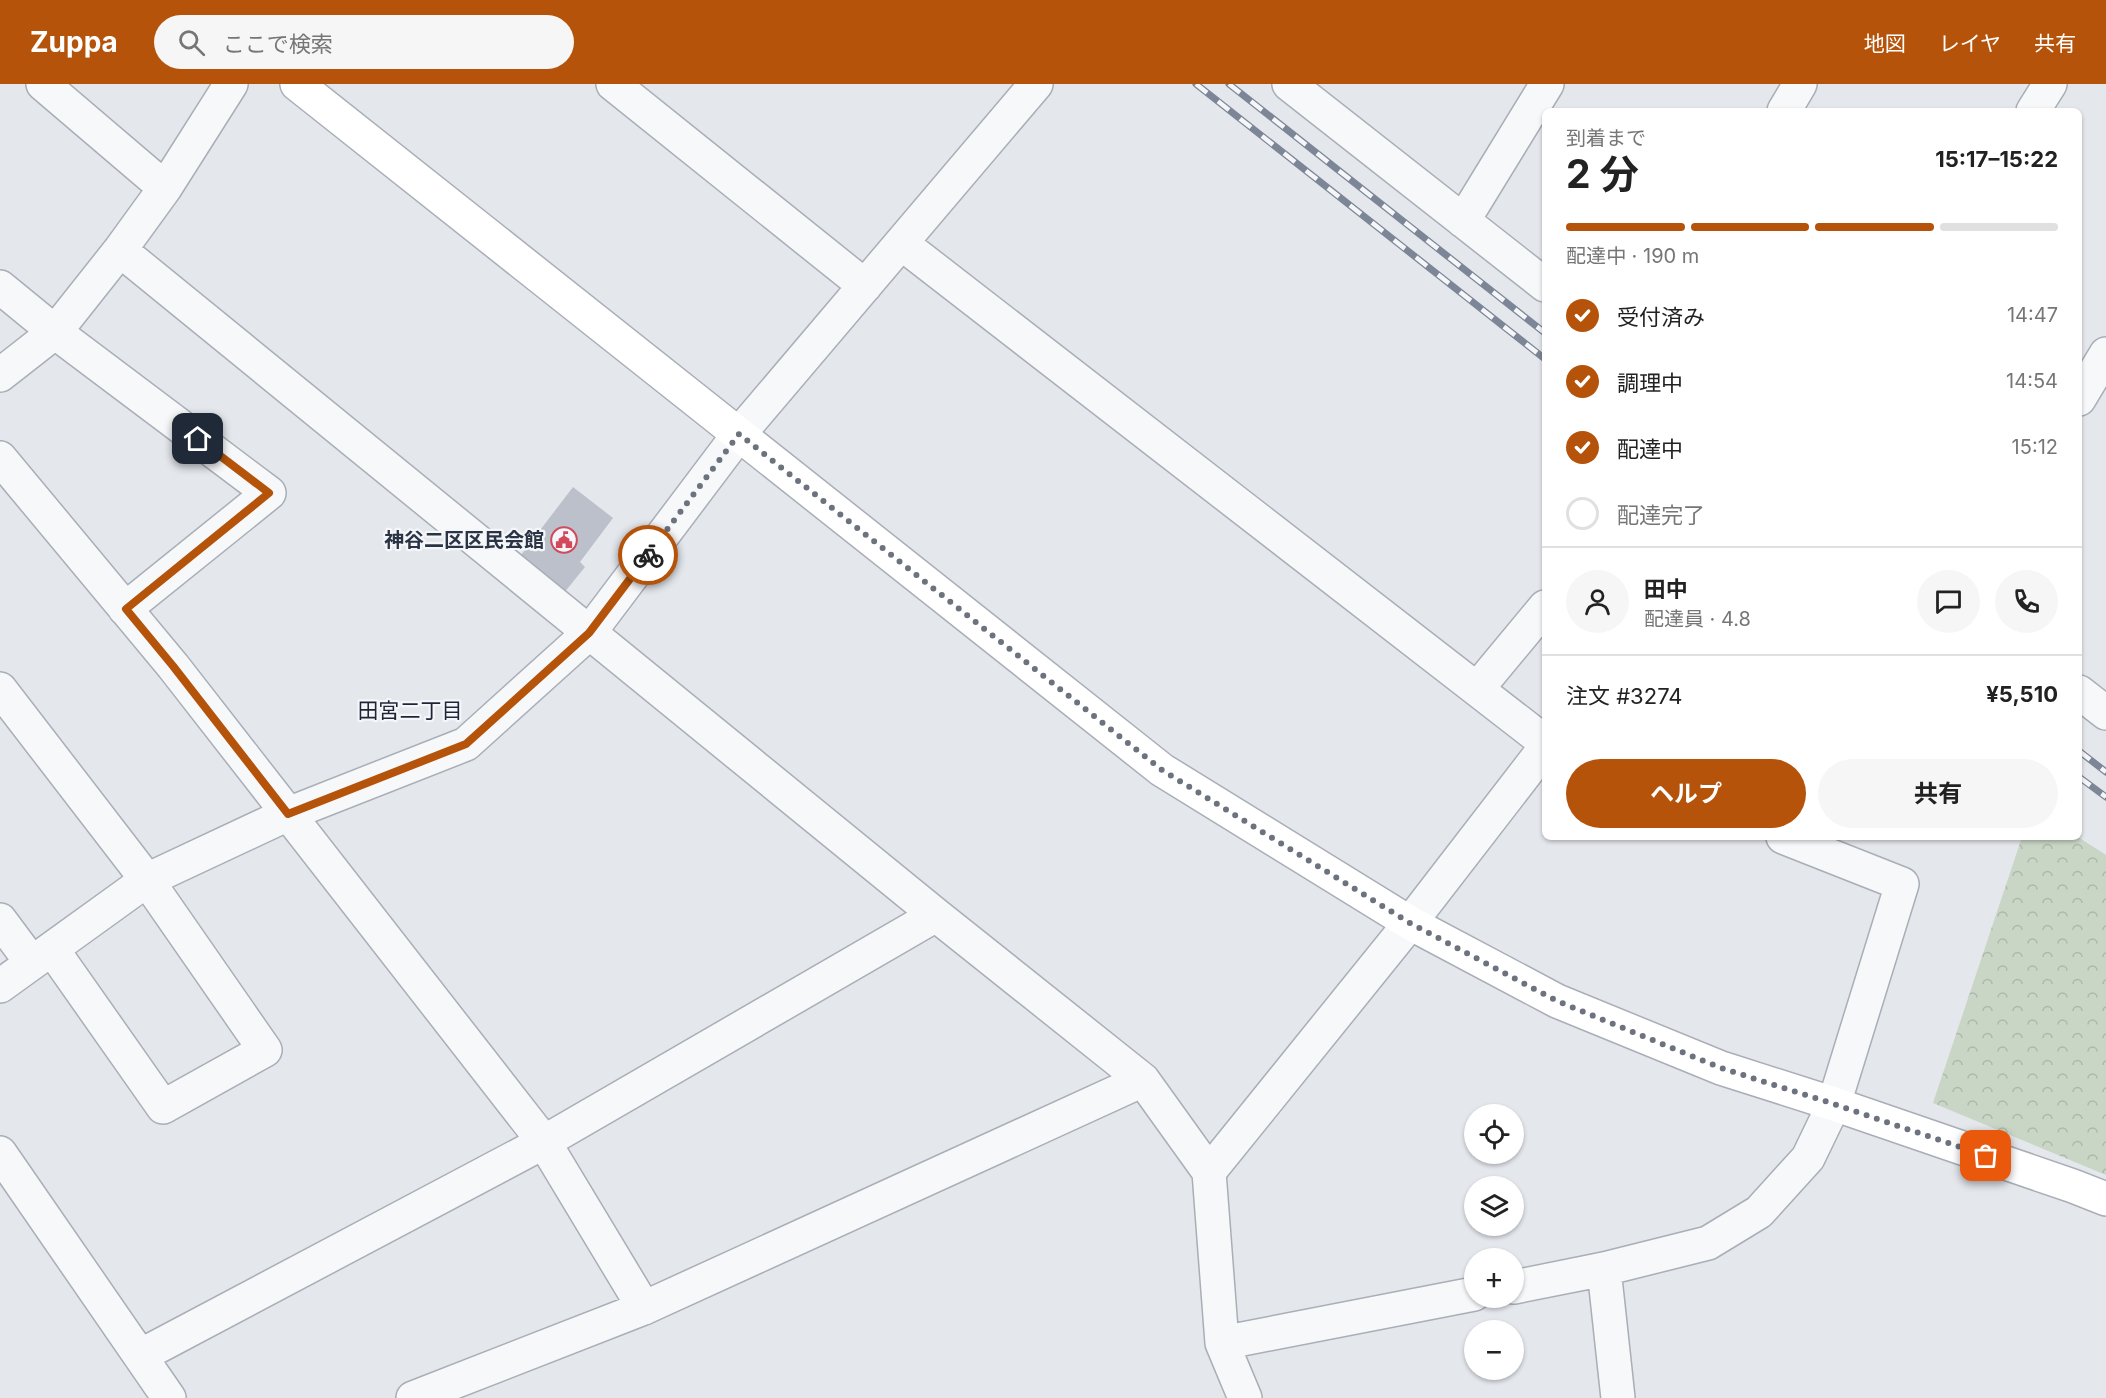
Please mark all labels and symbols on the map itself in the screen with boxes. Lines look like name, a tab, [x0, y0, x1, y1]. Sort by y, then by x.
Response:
pin	[172, 413, 223, 464]
public building icon: 神谷二区区民会館	[549, 525, 579, 555]
courier	[618, 525, 678, 585]
place label: 神谷二区区民会館	[384, 528, 544, 552]
district label: 田宮二丁目	[358, 698, 463, 723]
pin	[1960, 1130, 2011, 1181]

